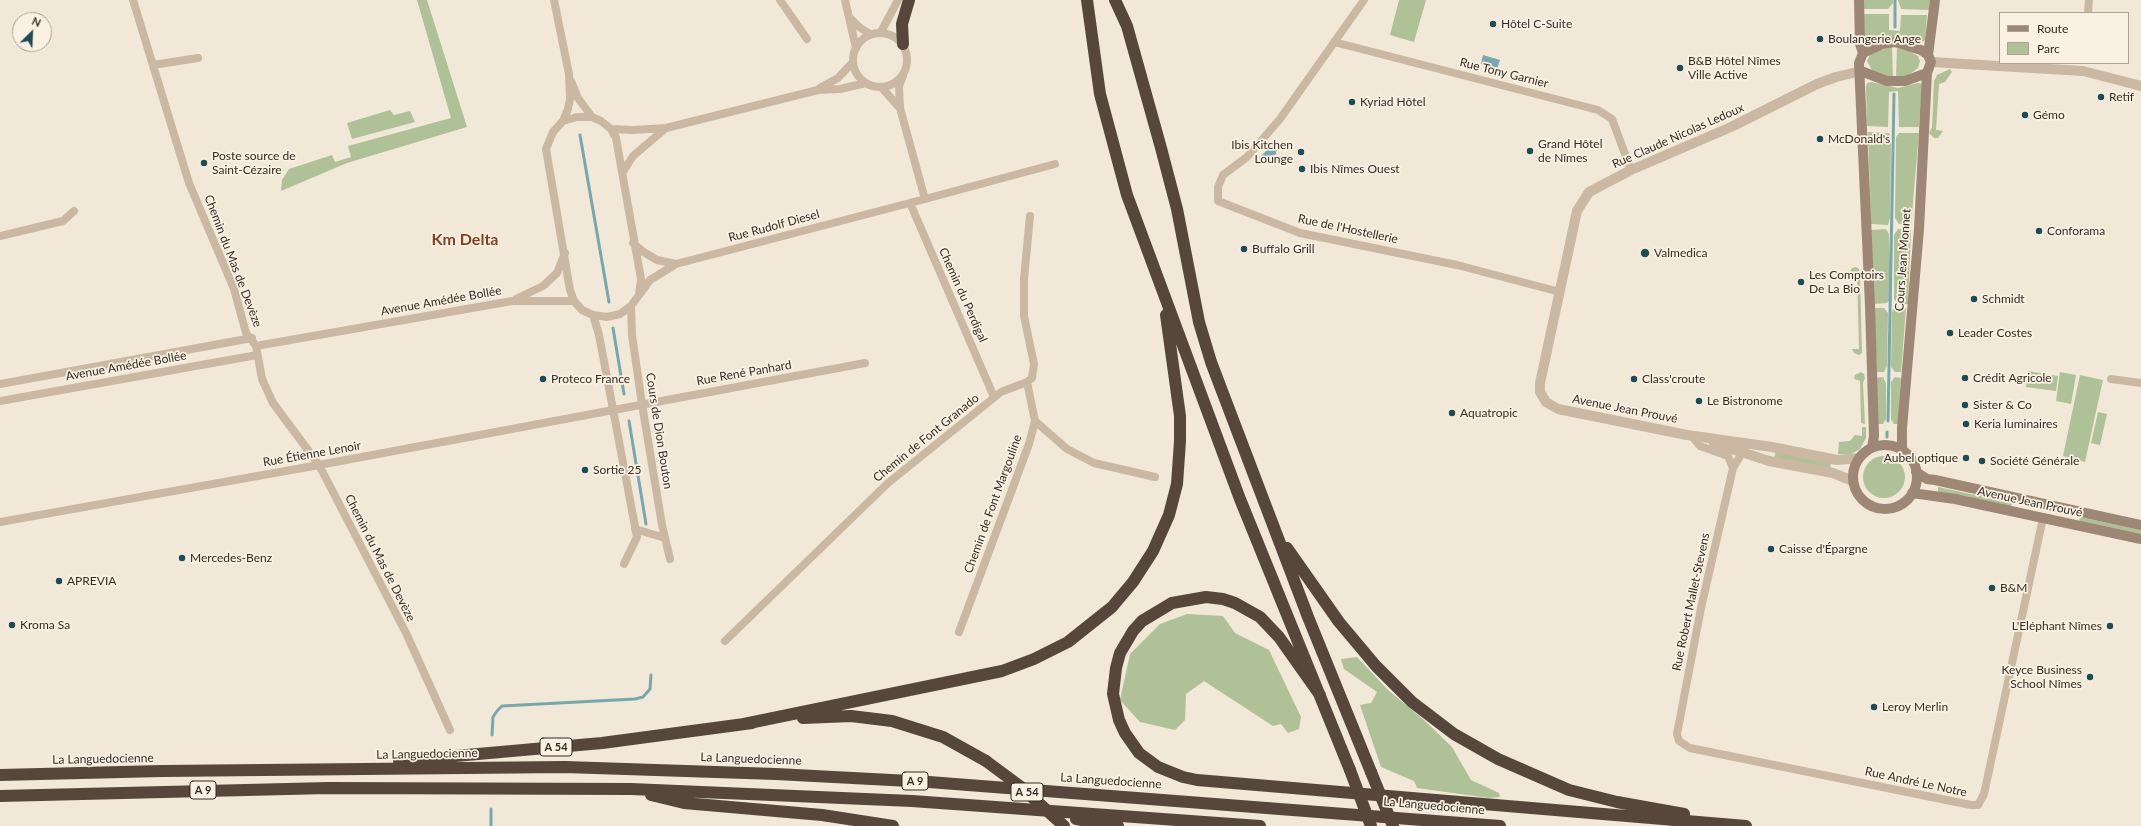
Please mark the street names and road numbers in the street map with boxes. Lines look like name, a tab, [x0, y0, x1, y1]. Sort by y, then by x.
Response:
street label: Rue Tony Garnier	[1458, 55, 1550, 91]
street label: Rue Claude Nicolas Ledoux	[1610, 100, 1746, 172]
street label: Chemin du Mas de Devèze	[201, 193, 265, 329]
street label: Rue Rudolf Diesel	[727, 207, 821, 245]
street label: Cours Jean Monnet	[1892, 208, 1914, 312]
street label: Rue de l'Hostellerie	[1297, 211, 1399, 247]
street label: Chemin du Perdigal	[936, 245, 990, 345]
street label: Avenue Amédée Bollée	[379, 283, 503, 319]
street label: Avenue Amédée Bollée	[64, 348, 188, 384]
street label: Rue René Panhard	[695, 358, 793, 388]
street label: Cours de Dion Bouton	[643, 372, 675, 490]
street label: Chemin de Font Granado	[870, 391, 982, 485]
street label: Avenue Jean Prouvé	[1571, 392, 1679, 426]
street label: Chemin de Font Margouline	[961, 433, 1025, 575]
street label: Rue Étienne Lenoir	[262, 438, 362, 470]
street label: Avenue Jean Prouvé	[1976, 484, 2084, 520]
street label: Chemin du Mas de Devèze	[342, 492, 418, 624]
street label: Rue Robert Mallet-Stevens	[1669, 532, 1713, 672]
road number: A 54	[540, 738, 572, 756]
street label: La Languedocienne	[376, 746, 478, 762]
street label: La Languedocienne	[700, 750, 802, 768]
street label: La Languedocienne	[52, 751, 154, 767]
street label: Rue André Le Notre	[1864, 764, 1968, 800]
street label: La Languedocienne	[1060, 770, 1162, 792]
road number: A 9	[902, 772, 928, 790]
road number: A 9	[190, 781, 216, 799]
road number: A 54	[1011, 783, 1043, 801]
street label: La Languedocienne	[1383, 794, 1485, 818]

